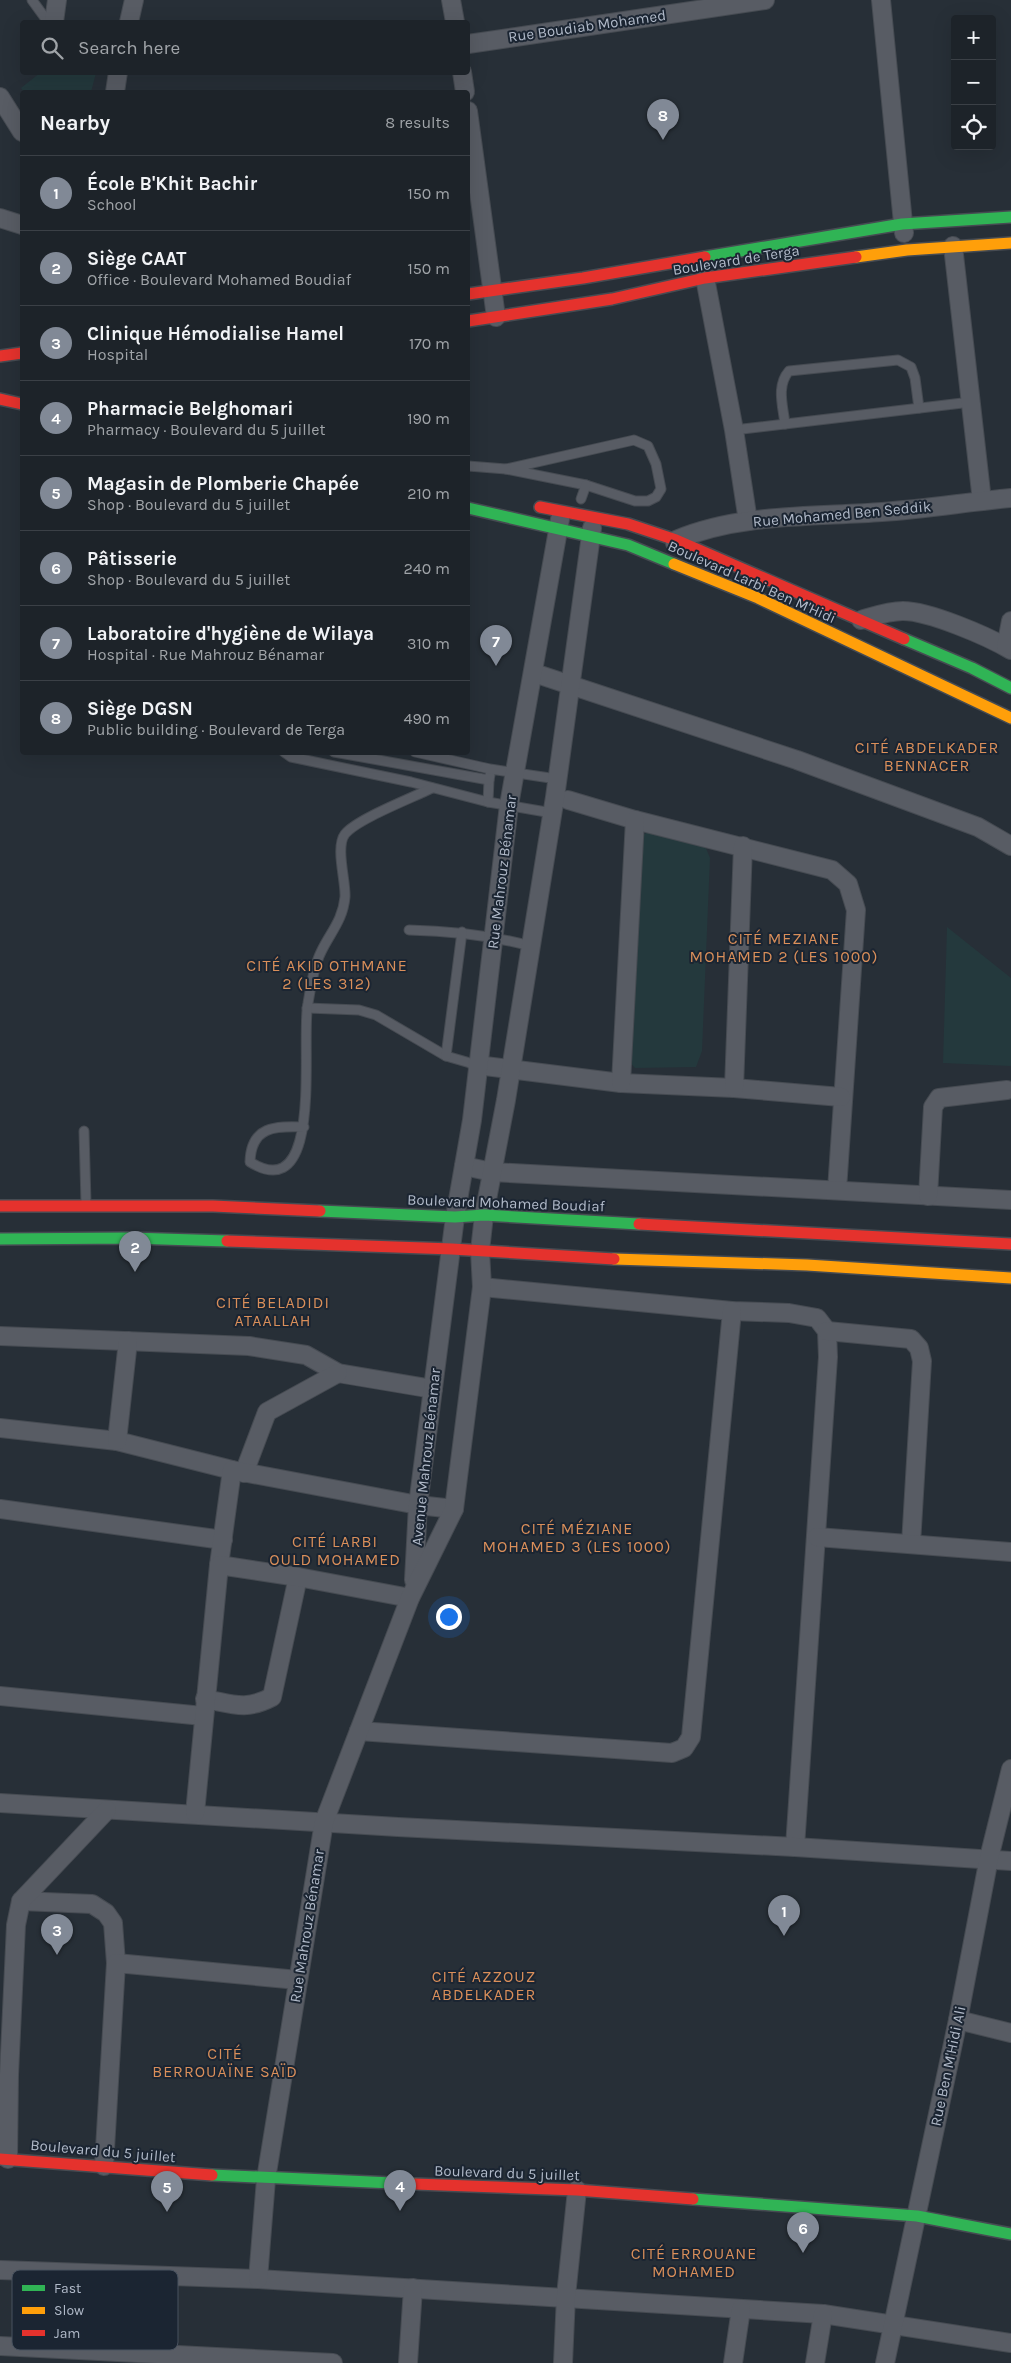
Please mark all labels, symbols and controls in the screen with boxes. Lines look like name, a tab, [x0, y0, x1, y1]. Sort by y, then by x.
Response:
street label: Rue Boudiab Mohamed	[507, 6, 667, 46]
map controls	[951, 15, 996, 150]
button: +	[951, 15, 996, 60]
search box	[20, 20, 470, 75]
icon: search	[38, 34, 66, 62]
text: Search here	[78, 37, 180, 59]
button: −	[951, 60, 996, 105]
pin: 8	[647, 99, 679, 140]
button: locate	[951, 105, 996, 150]
text: Nearby	[40, 111, 110, 135]
text: 8 results	[385, 113, 450, 132]
text: École B'Khit Bachir	[87, 173, 257, 195]
text: 1	[53, 184, 59, 203]
text: 150 m	[407, 184, 450, 203]
text: School	[87, 195, 137, 214]
street label: Boulevard de Terga	[671, 241, 801, 279]
text: Siège CAAT	[87, 248, 186, 270]
text: 2	[51, 259, 61, 278]
text: 150 m	[407, 259, 450, 278]
text: Office · Boulevard Mohamed Boudiaf	[87, 270, 351, 289]
text: Clinique Hémodialise Hamel	[87, 323, 344, 345]
text: 3	[51, 334, 61, 353]
text: 170 m	[409, 334, 450, 353]
text: Hospital	[87, 345, 148, 364]
text: Pharmacie Belghomari	[87, 398, 293, 420]
text: 4	[51, 409, 61, 428]
text: 190 m	[407, 409, 450, 428]
text: Pharmacy · Boulevard du 5 juillet	[87, 420, 326, 439]
text: Magasin de Plomberie Chapée	[87, 473, 359, 495]
text: 5	[51, 484, 61, 503]
text: 210 m	[407, 484, 450, 503]
text: Shop · Boulevard du 5 juillet	[87, 495, 290, 514]
street label: Rue Mohamed Ben Seddik	[752, 497, 932, 531]
street label: Boulevard Larbi Ben M'Hidi	[665, 537, 839, 627]
text: Pâtisserie	[87, 548, 177, 570]
text: 6	[51, 559, 61, 578]
text: 240 m	[404, 559, 450, 578]
text: Shop · Boulevard du 5 juillet	[87, 570, 290, 589]
text: Laboratoire d'hygiène de Wilaya	[87, 623, 374, 645]
pin: 7	[480, 625, 512, 666]
text: 7	[52, 634, 60, 653]
text: 310 m	[407, 634, 450, 653]
text: Hospital · Rue Mahrouz Bénamar	[87, 645, 324, 664]
text: Siège DGSN	[87, 698, 193, 720]
text: 8	[51, 709, 61, 728]
text: 490 m	[404, 709, 450, 728]
text: Public building · Boulevard de Terga	[87, 720, 345, 739]
district label: CITÉ ABDELKADER BENNACER	[855, 738, 999, 775]
street label: Rue Mahrouz Bénamar	[484, 793, 520, 950]
district label: CITÉ MEZIANE MOHAMED 2 (LES 1000)	[690, 929, 878, 966]
district label: CITÉ AKID OTHMANE 2 (LES 312)	[246, 956, 408, 993]
street label: Boulevard Mohamed Boudiaf	[407, 1191, 606, 1215]
pin: 2	[119, 1231, 151, 1272]
district label: CITÉ BELADIDI ATAALLAH	[216, 1293, 330, 1330]
street label: Avenue Mahrouz Bénamar	[408, 1367, 444, 1547]
district label: CITÉ MÉZIANE MOHAMED 3 (LES 1000)	[482, 1519, 672, 1556]
district label: CITÉ LARBI OULD MOHAMED	[269, 1532, 401, 1569]
your location	[436, 1604, 462, 1630]
street label: Rue Mahrouz Bénamar	[286, 1847, 328, 2004]
pin: 1	[768, 1895, 800, 1936]
pin: 3	[41, 1914, 73, 1955]
district label: CITÉ AZZOUZ ABDELKADER	[432, 1967, 536, 2004]
street label: Rue Ben M'Hidi Ali	[926, 2004, 970, 2128]
district label: CITÉ BERROUAÏNE SAÏD	[152, 2044, 298, 2081]
street label: Boulevard du 5 juillet	[30, 2136, 177, 2166]
street label: Boulevard du 5 juillet	[434, 2161, 580, 2185]
pin: 4	[384, 2170, 416, 2211]
pin: 5	[151, 2171, 183, 2212]
pin: 6	[787, 2212, 819, 2253]
district label: CITÉ ERROUANE MOHAMED	[631, 2244, 757, 2281]
legend	[12, 2270, 178, 2350]
text: Fast	[54, 2280, 81, 2297]
text: Slow	[54, 2302, 84, 2319]
text: Jam	[54, 2325, 80, 2342]

